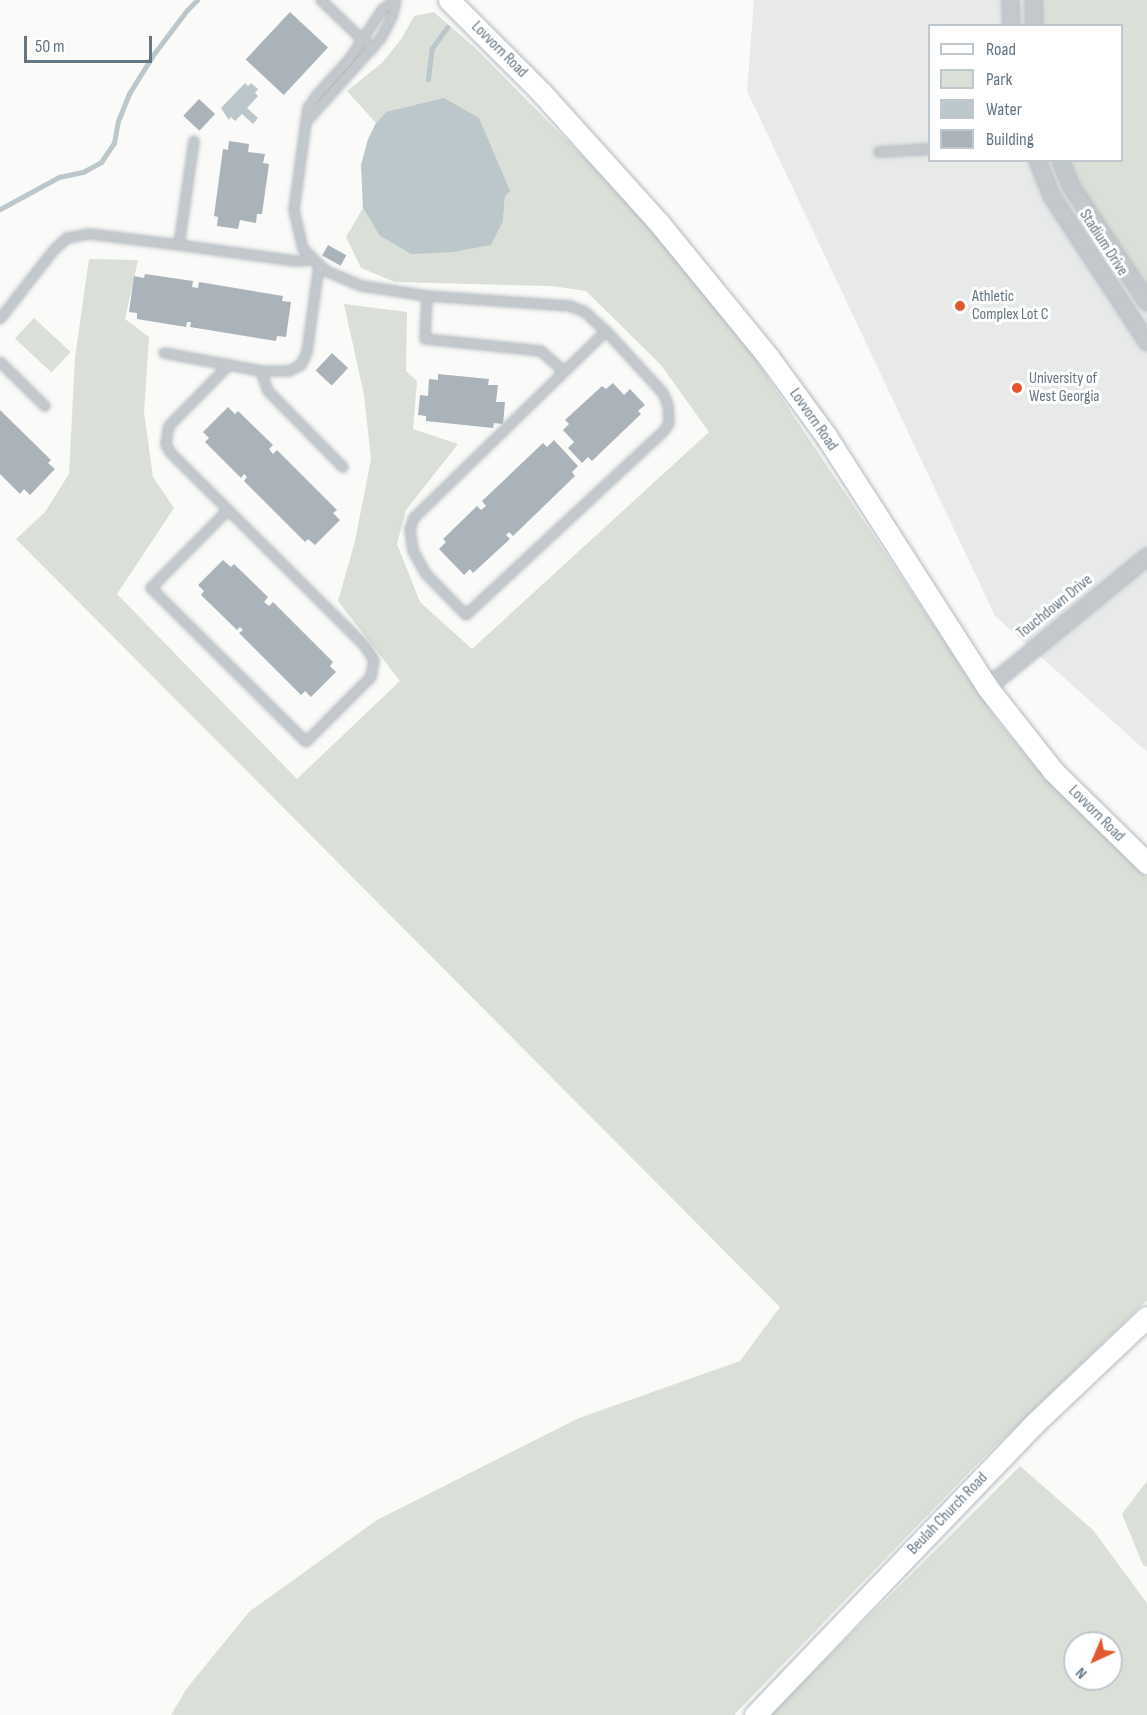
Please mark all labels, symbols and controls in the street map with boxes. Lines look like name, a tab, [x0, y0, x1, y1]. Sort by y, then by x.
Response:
street label: Lovvorn Road	[467, 18, 531, 82]
scale bar	[27, 24, 154, 62]
legend	[928, 24, 1123, 162]
text: 50 m	[35, 36, 65, 57]
text: Road	[986, 39, 1016, 60]
text: Park	[986, 69, 1012, 90]
text: Water	[986, 99, 1022, 120]
text: Building	[986, 129, 1034, 150]
street label: Stadium Drive	[1075, 206, 1131, 280]
place label: Athletic Complex Lot C	[972, 287, 1049, 325]
marker: Athletic Complex Lot C	[953, 299, 967, 313]
place label: University of West Georgia	[1029, 369, 1100, 407]
marker: University of West Georgia	[1010, 381, 1024, 395]
street label: Lovvorn Road	[785, 385, 841, 455]
street label: Touchdown Drive	[1013, 571, 1097, 643]
street label: Lovvorn Road	[1064, 782, 1128, 846]
street label: Beulah Church Road	[904, 1469, 992, 1559]
north arrow	[1063, 1631, 1123, 1691]
text: N	[1072, 1663, 1091, 1683]

